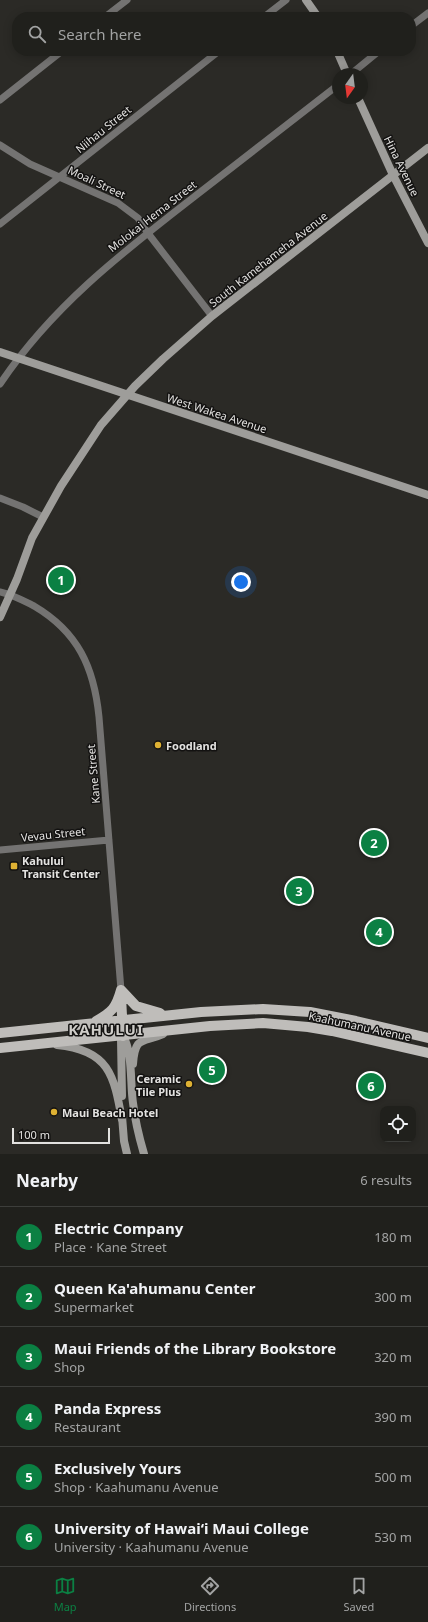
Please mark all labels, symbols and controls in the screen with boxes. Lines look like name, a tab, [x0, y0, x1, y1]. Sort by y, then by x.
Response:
search box	[12, 12, 416, 56]
icon: search	[26, 23, 48, 45]
text: Search here	[58, 24, 141, 44]
north arrow	[332, 68, 368, 104]
street label: Niihau Street	[72, 102, 134, 156]
street label: Hina Avenue	[381, 133, 423, 199]
street label: Moali Street	[66, 162, 128, 202]
street label: Molokai Hema Street	[105, 177, 199, 255]
street label: South Kamehameha Avenue	[206, 208, 330, 310]
street label: West Wakea Avenue	[165, 390, 269, 436]
pin: 1	[48, 565, 74, 595]
your location	[231, 572, 251, 592]
place label: Foodland	[166, 738, 217, 753]
marker: Foodland	[153, 740, 163, 750]
street label: Kane Street	[83, 744, 103, 804]
street label: Vevau Street	[20, 823, 86, 845]
pin: 2	[361, 828, 387, 858]
place label: Kahului Transit Center	[22, 853, 100, 881]
marker: Kahului Transit Center	[9, 861, 19, 871]
pin: 3	[286, 876, 312, 906]
pin: 4	[366, 917, 392, 947]
street label: Kaahumanu Avenue	[307, 1008, 413, 1044]
district label: KAHULUI	[68, 1019, 144, 1039]
pin: 5	[199, 1055, 225, 1085]
place label: Ceramic Tile Plus	[136, 1071, 181, 1099]
pin: 6	[358, 1071, 384, 1101]
marker: Ceramic Tile Plus	[184, 1079, 194, 1089]
place label: Maui Beach Hotel	[62, 1105, 158, 1120]
map controls	[380, 1106, 416, 1142]
button: locate	[380, 1106, 416, 1142]
marker: Maui Beach Hotel	[49, 1107, 59, 1117]
scale bar	[12, 1126, 110, 1145]
text: 100 m	[18, 1127, 50, 1142]
text: Nearby	[16, 1169, 78, 1192]
text: 6 results	[360, 1171, 412, 1189]
text: Electric Company	[54, 1218, 183, 1238]
text: 1	[25, 1228, 33, 1246]
text: 180 m	[374, 1228, 412, 1246]
text: Place · Kane Street	[54, 1238, 167, 1256]
text: Queen Ka'ahumanu Center	[54, 1278, 255, 1298]
text: 2	[25, 1288, 33, 1306]
text: 300 m	[374, 1288, 412, 1306]
text: Supermarket	[54, 1298, 134, 1316]
text: Maui Friends of the Library Bookstore	[54, 1338, 336, 1358]
text: 3	[25, 1348, 33, 1366]
text: 320 m	[374, 1348, 412, 1366]
text: Shop	[54, 1358, 85, 1376]
text: Panda Express	[54, 1398, 161, 1418]
text: 4	[25, 1408, 33, 1426]
text: 390 m	[374, 1408, 412, 1426]
text: Restaurant	[54, 1418, 121, 1436]
text: Exclusively Yours	[54, 1458, 181, 1478]
text: 5	[25, 1468, 33, 1486]
text: 500 m	[374, 1468, 412, 1486]
text: Shop · Kaahumanu Avenue	[54, 1478, 219, 1496]
text: University of Hawai‘i Maui College	[54, 1518, 309, 1538]
text: 6	[25, 1528, 33, 1546]
text: 530 m	[374, 1528, 412, 1546]
text: University · Kaahumanu Avenue	[54, 1538, 249, 1556]
tab: Map	[54, 1575, 77, 1614]
tab: Directions	[184, 1575, 236, 1614]
tab: Saved	[344, 1575, 374, 1614]

